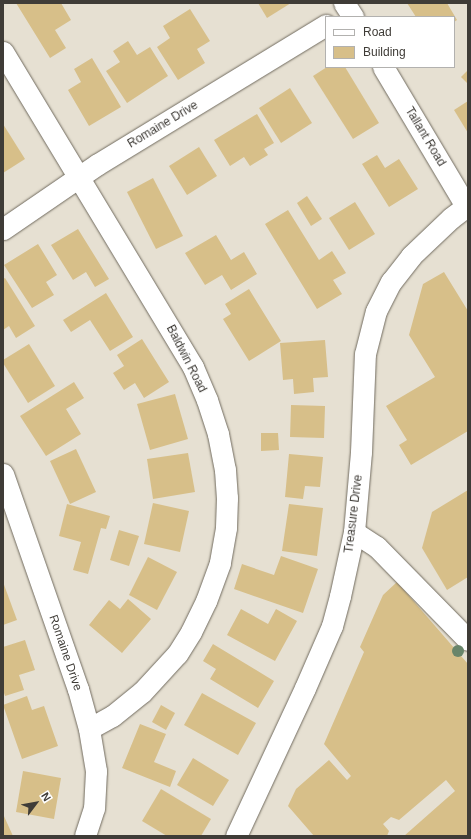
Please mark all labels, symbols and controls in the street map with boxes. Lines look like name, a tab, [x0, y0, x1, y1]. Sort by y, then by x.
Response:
legend	[325, 16, 455, 68]
text: Road	[363, 25, 392, 39]
text: Building	[363, 45, 406, 59]
street label: Romaine Drive	[125, 98, 201, 152]
street label: Tallant Road	[402, 105, 448, 169]
street label: Baldwin Road	[163, 323, 209, 395]
street label: Treasure Drive	[342, 474, 366, 554]
street label: Romaine Drive	[45, 613, 85, 693]
north arrow	[16, 783, 56, 823]
text: N	[39, 790, 53, 803]

